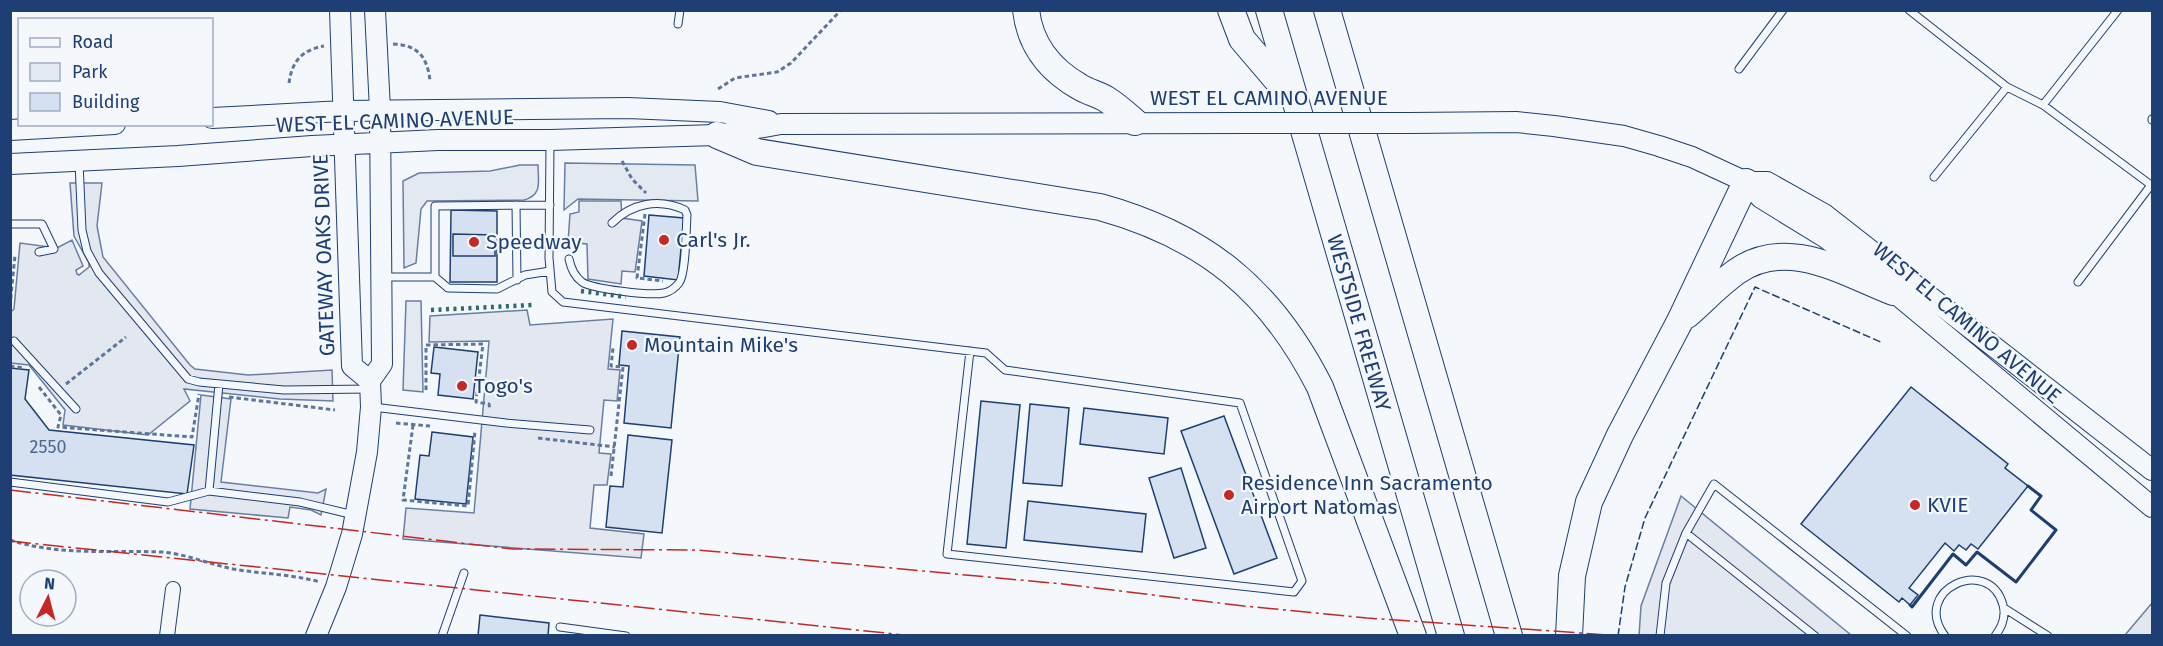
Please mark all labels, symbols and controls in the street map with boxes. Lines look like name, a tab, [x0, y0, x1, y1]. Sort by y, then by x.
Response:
legend	[18, 18, 213, 126]
text: Road	[72, 31, 114, 53]
text: Park	[72, 61, 108, 83]
street label: WEST EL CAMINO AVENUE	[1150, 85, 1388, 111]
text: Building	[72, 91, 140, 113]
street label: WEST EL CAMINO AVENUE	[276, 104, 514, 138]
street label: GATEWAY OAKS DRIVE	[307, 153, 341, 357]
place label: Carl's Jr.	[676, 227, 751, 253]
place label: Speedway	[486, 229, 582, 255]
street label: WESTSIDE FREEWAY	[1321, 231, 1397, 415]
marker: Carl's Jr.	[657, 233, 671, 247]
marker: Speedway	[467, 235, 481, 249]
street label: WEST EL CAMINO AVENUE	[1868, 237, 2066, 409]
place label: Mountain Mike's	[644, 332, 798, 358]
marker: Mountain Mike's	[625, 338, 639, 352]
place label: Togo's	[474, 373, 533, 399]
marker: Togo's	[455, 379, 469, 393]
house number: 2550	[30, 436, 66, 458]
place label: Residence Inn Sacramento Airport Natomas	[1241, 470, 1493, 520]
marker: Residence Inn Sacramento Airport Natomas	[1222, 488, 1236, 502]
place label: KVIE	[1927, 492, 1968, 518]
marker: KVIE	[1908, 498, 1922, 512]
north arrow	[18, 568, 78, 628]
text: N	[43, 574, 56, 594]

